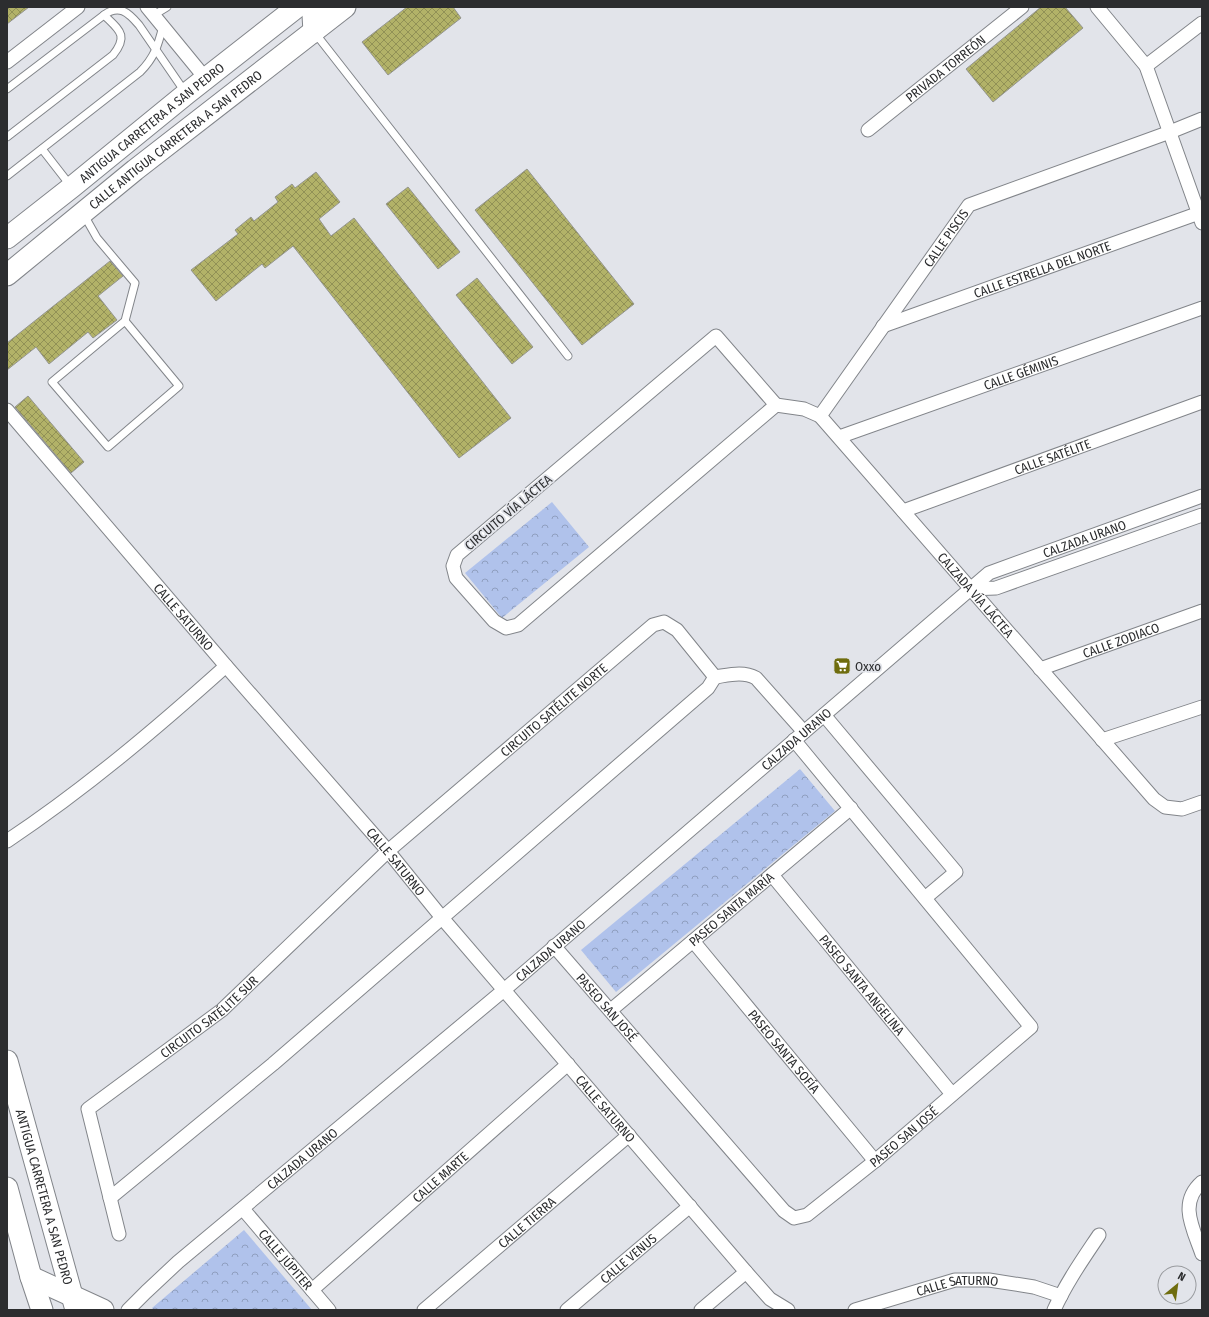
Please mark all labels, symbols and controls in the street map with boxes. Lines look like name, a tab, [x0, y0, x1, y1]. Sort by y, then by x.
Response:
street label: PRIVADA TORREÓN	[903, 32, 989, 105]
street label: ANTIGUA CARRETERA A SAN PEDRO	[77, 60, 227, 186]
street label: CALLE ANTIGUA CARRETERA A SAN PEDRO	[86, 67, 265, 213]
street label: CALLE PISCIS	[921, 206, 972, 270]
street label: CALLE ESTRELLA DEL NORTE	[972, 238, 1113, 301]
street label: CALLE GÉMINIS	[982, 353, 1060, 393]
street label: CALLE SATÉLITE	[1012, 436, 1093, 478]
street label: CIRCUITO VÍA LÁCTEA	[462, 471, 555, 553]
street label: CALZADA URANO	[1041, 517, 1128, 561]
street label: CALZADA VÍA LÁCTEA	[935, 550, 1017, 641]
street label: CALLE SATURNO	[151, 580, 216, 654]
street label: CALLE ZODIACO	[1081, 620, 1161, 661]
supermarket icon: Oxxo	[832, 656, 852, 676]
place label: Oxxo	[855, 659, 881, 674]
street label: CIRCUITO SATÉLITE NORTE	[498, 660, 610, 760]
street label: CALZADA URANO	[758, 705, 834, 773]
street label: CALLE SATURNO	[363, 825, 428, 899]
street label: PASEO SANTA MARÍA	[686, 869, 777, 949]
street label: CALZADA URANO	[513, 916, 589, 985]
street label: PASEO SANTA ANGELINA	[816, 932, 907, 1038]
street label: PASEO SAN JOSÉ	[573, 970, 640, 1045]
street label: CIRCUITO SATÉLITE SUR	[157, 973, 261, 1061]
street label: PASEO SANTA SOFÍA	[745, 1007, 823, 1096]
street label: CALLE SATURNO	[572, 1072, 638, 1145]
street label: PASEO SAN JOSÉ	[867, 1103, 941, 1170]
street label: ANTIGUA CARRETERA A SAN PEDRO	[13, 1107, 76, 1287]
street label: CALZADA URANO	[264, 1125, 341, 1193]
street label: CALLE MARTE	[410, 1149, 471, 1206]
street label: CALLE TIERRA	[495, 1194, 559, 1251]
street label: CALLE JÚPITER	[255, 1226, 315, 1293]
street label: CALLE VENUS	[597, 1231, 660, 1287]
north arrow	[1157, 1265, 1197, 1305]
text: N	[1176, 1269, 1188, 1284]
street label: CALLE SATURNO	[914, 1273, 999, 1299]

